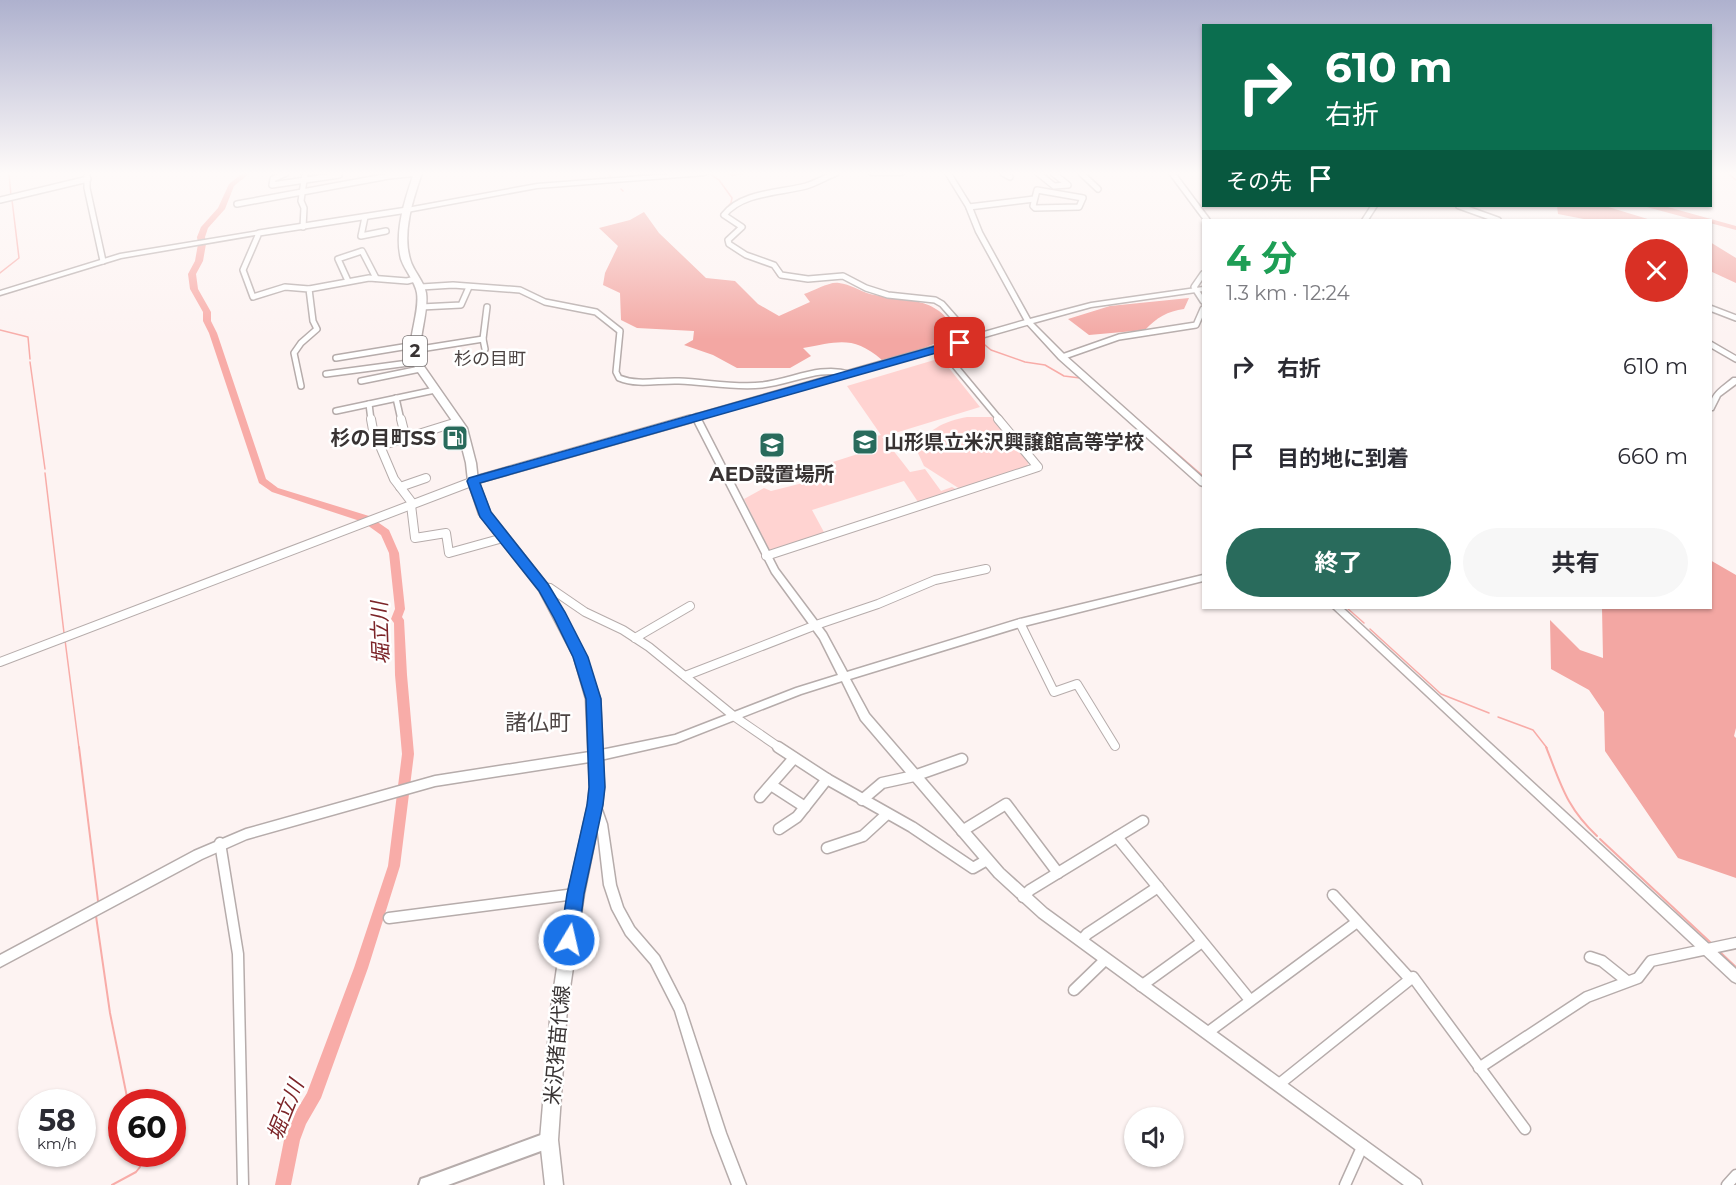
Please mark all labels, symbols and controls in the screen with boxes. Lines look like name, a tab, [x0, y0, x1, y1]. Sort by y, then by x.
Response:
text: 610 m	[1325, 41, 1453, 93]
icon: right	[1226, 48, 1304, 126]
text: 右折	[1325, 98, 1379, 131]
icon: arrive	[1304, 162, 1337, 195]
text: その先	[1226, 168, 1292, 195]
text: 4 分	[1226, 236, 1297, 280]
button: close	[1625, 239, 1688, 302]
text: 1.3 km · 12:24	[1226, 281, 1350, 305]
pin	[934, 317, 985, 368]
icon: arrive	[943, 326, 976, 359]
road number: 2	[403, 336, 427, 366]
district label: 杉の目町	[454, 348, 526, 370]
icon: right	[1226, 350, 1259, 383]
text: 610 m	[1623, 353, 1688, 380]
text: 右折	[1277, 355, 1321, 382]
fuel station icon: 杉の目町SS	[440, 423, 470, 453]
place label: 杉の目町SS	[330, 426, 436, 450]
school or university icon: 山形県立米沢興譲館高等学校	[850, 427, 880, 457]
school or university icon: AED設置場所	[757, 430, 787, 460]
place label: 山形県立米沢興譲館高等学校	[884, 430, 1144, 454]
icon: arrive	[1226, 440, 1259, 473]
text: 660 m	[1618, 443, 1688, 470]
text: 目的地に到着	[1277, 445, 1409, 472]
place label: AED設置場所	[708, 462, 835, 486]
button: 終了	[1226, 528, 1451, 597]
button: 共有	[1463, 528, 1688, 597]
water label: 堀立川	[366, 599, 394, 665]
district label: 諸仏町	[505, 709, 571, 736]
position arrow	[537, 908, 601, 972]
street label: 米沢猪苗代線	[540, 984, 574, 1106]
water label: 堀立川	[262, 1074, 309, 1144]
speed limit sign: 60	[108, 1089, 186, 1167]
text: 58	[38, 1102, 76, 1139]
map controls	[1124, 1107, 1184, 1167]
button: sound	[1124, 1107, 1184, 1167]
text: km/h	[37, 1134, 77, 1153]

